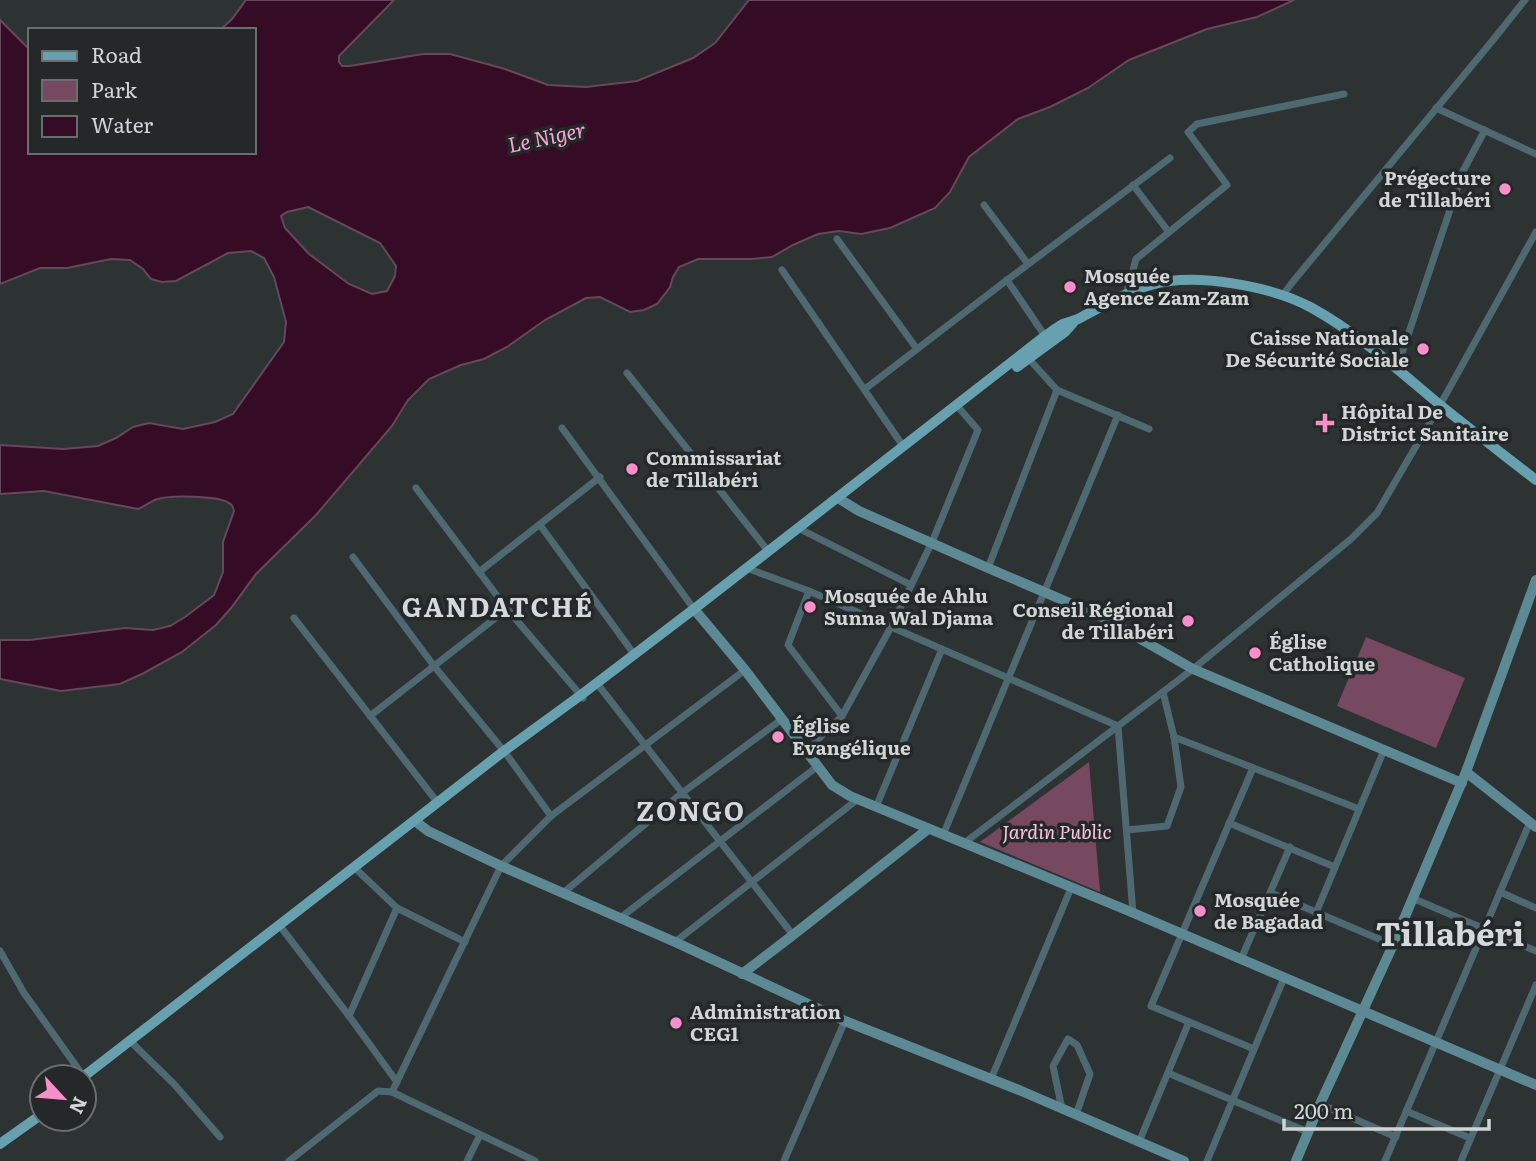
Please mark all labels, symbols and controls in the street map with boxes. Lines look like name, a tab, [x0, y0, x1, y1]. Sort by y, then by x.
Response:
legend	[28, 28, 256, 154]
text: Road	[91, 38, 142, 69]
text: Park	[91, 73, 137, 104]
text: Water	[91, 108, 153, 139]
water label: Le Niger	[505, 112, 589, 159]
place label: Prégecture de Tillabéri	[1379, 163, 1491, 213]
marker: Prégecture de Tillabéri	[1497, 181, 1513, 197]
place label: Mosquée Agence Zam-Zam	[1084, 261, 1249, 311]
marker: Mosquée Agence Zam-Zam	[1062, 279, 1078, 295]
place label: Caisse Nationale De Sécurité Sociale	[1225, 323, 1409, 373]
marker: Caisse Nationale De Sécurité Sociale	[1415, 341, 1431, 357]
place label: Hôpital De District Sanitaire	[1341, 397, 1509, 447]
marker: Hôpital De District Sanitaire	[1315, 413, 1335, 433]
place label: Commissariat de Tillabéri	[646, 443, 782, 493]
marker: Commissariat de Tillabéri	[624, 461, 640, 477]
place label: Mosquée de Ahlu Sunna Wal Djama	[824, 581, 993, 631]
district label: GANDATCHÉ	[402, 586, 594, 625]
place label: Conseil Régional de Tillabéri	[1012, 595, 1174, 645]
marker: Mosquée de Ahlu Sunna Wal Djama	[802, 599, 818, 615]
marker: Conseil Régional de Tillabéri	[1180, 613, 1196, 629]
place label: Église Catholique	[1269, 627, 1375, 677]
marker: Église Catholique	[1247, 645, 1263, 661]
place label: Église Evangélique	[792, 711, 911, 761]
marker: Église Evangélique	[770, 729, 786, 745]
district label: ZONGO	[636, 790, 746, 829]
park label: Jardin Public	[1002, 817, 1112, 845]
place label: Mosquée de Bagadad	[1214, 885, 1324, 935]
marker: Mosquée de Bagadad	[1192, 903, 1208, 919]
district label: Tillabéri	[1376, 907, 1524, 956]
place label: Administration CEG1	[690, 997, 841, 1047]
marker: Administration CEG1	[668, 1015, 684, 1031]
north arrow	[28, 1063, 98, 1133]
scale bar	[1284, 1088, 1489, 1132]
text: N	[63, 1093, 95, 1119]
text: 200 m	[1294, 1094, 1354, 1125]

